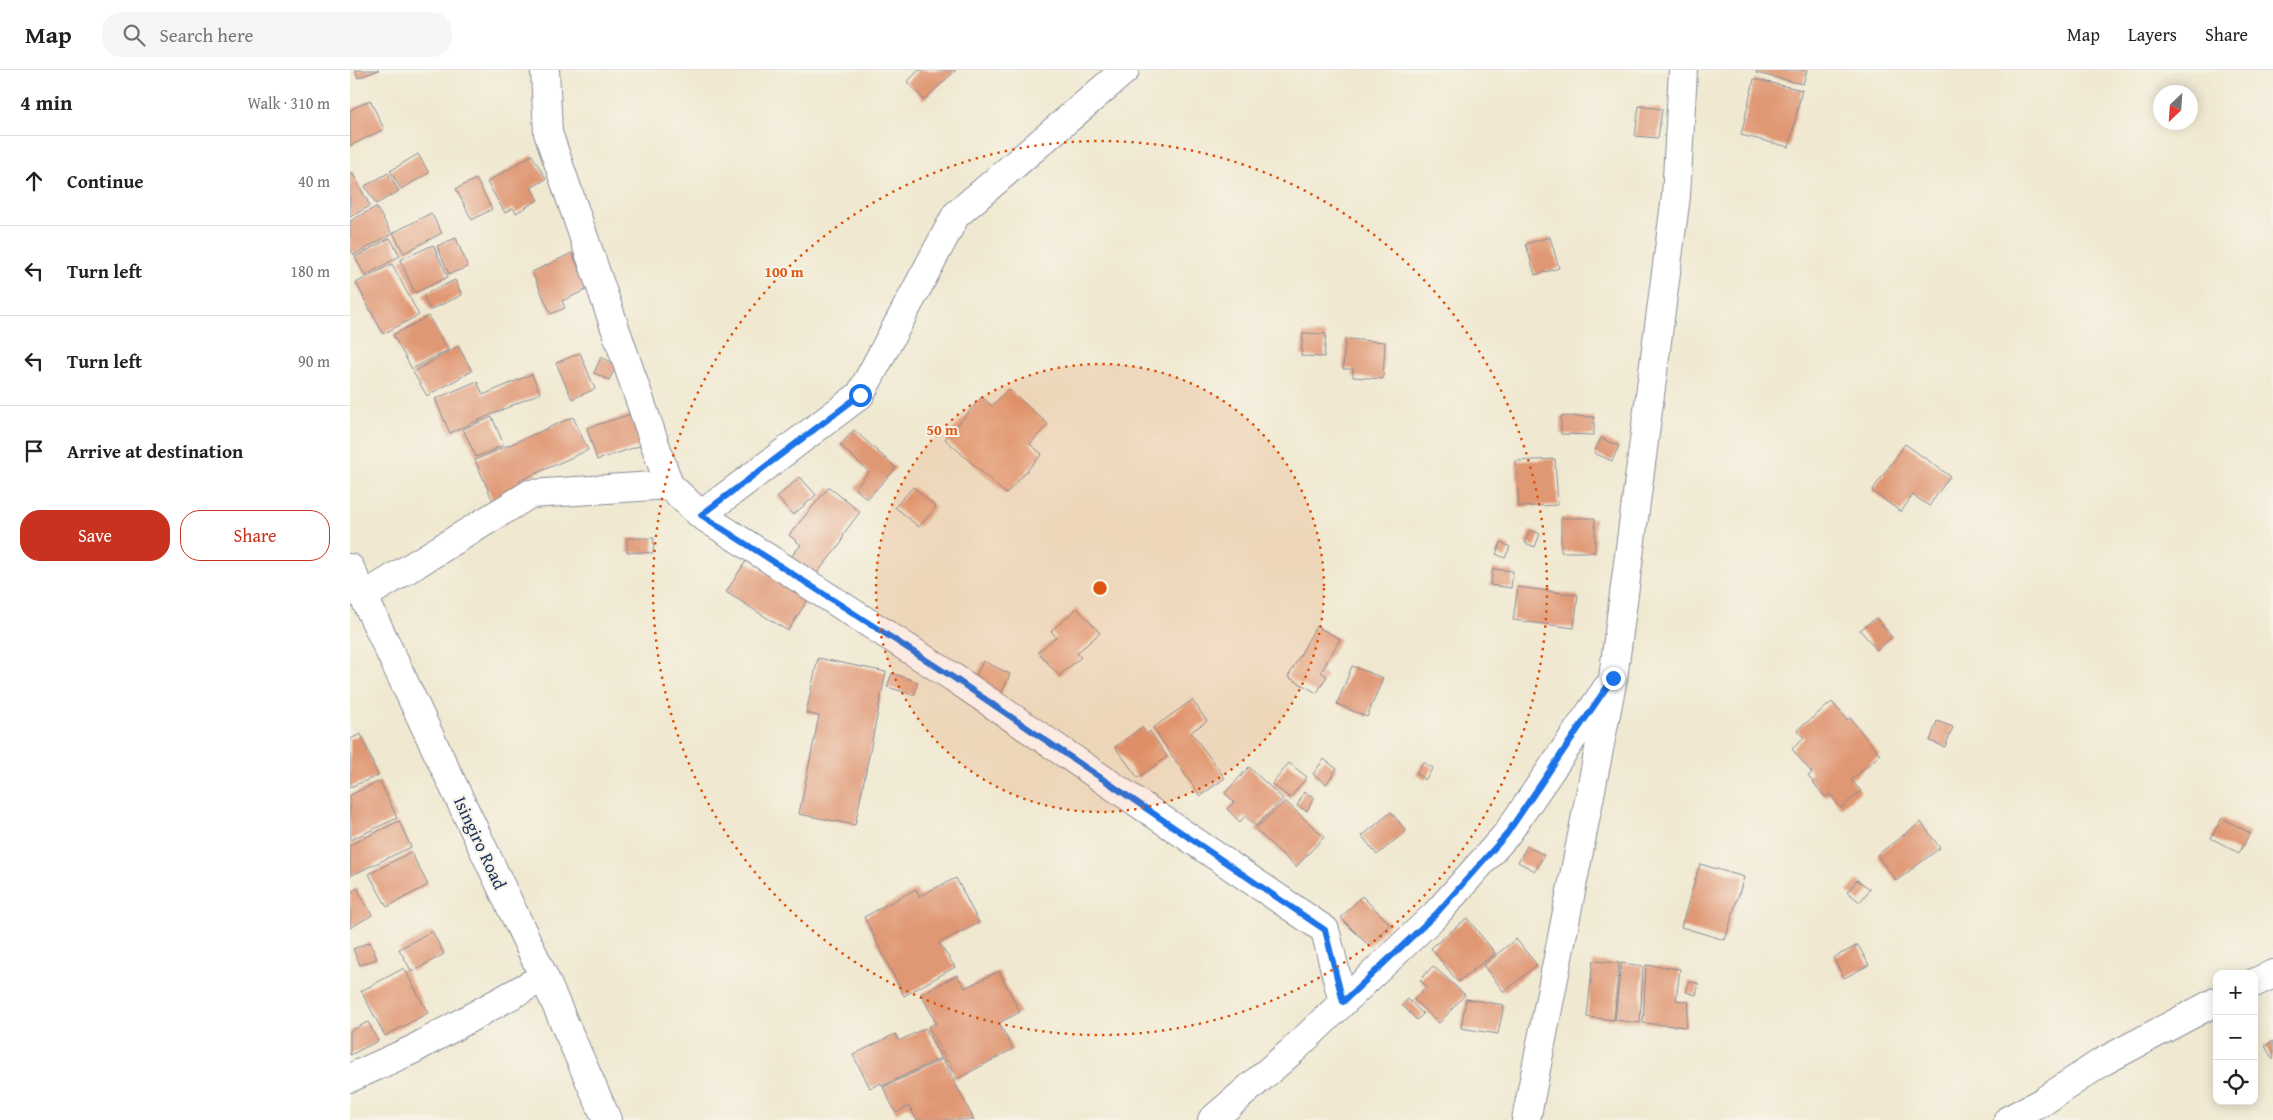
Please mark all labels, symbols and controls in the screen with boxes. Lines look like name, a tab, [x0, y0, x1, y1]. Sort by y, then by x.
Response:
search box	[102, 12, 452, 57]
text: Map	[25, 17, 72, 52]
icon: search	[120, 21, 148, 49]
text: Search here	[160, 21, 253, 49]
text: Map	[2067, 21, 2100, 48]
text: Layers	[2128, 21, 2177, 48]
text: Share	[2205, 21, 2248, 48]
north arrow	[2153, 85, 2198, 130]
text: 4 min	[20, 87, 72, 118]
text: Walk · 310 m	[247, 91, 330, 115]
icon: ahead	[20, 167, 48, 195]
text: Continue	[67, 167, 144, 195]
text: 40 m	[298, 169, 330, 193]
icon: left	[20, 257, 48, 285]
text: Turn left	[67, 257, 142, 285]
text: 180 m	[290, 259, 330, 283]
text: 100 m	[764, 261, 804, 282]
icon: left	[20, 347, 48, 375]
text: Turn left	[67, 347, 142, 375]
text: 90 m	[298, 349, 330, 373]
route start	[849, 384, 872, 407]
text: 50 m	[926, 419, 958, 440]
icon: arrive	[20, 437, 48, 465]
text: Arrive at destination	[67, 437, 243, 465]
button: Save	[20, 510, 170, 561]
button: Share	[180, 510, 330, 561]
centre of rings	[1091, 579, 1109, 597]
route end	[1602, 667, 1625, 690]
street label: Isingiro Road	[447, 792, 514, 894]
map controls	[2213, 970, 2258, 1105]
button: +	[2213, 970, 2258, 1015]
button: −	[2213, 1015, 2258, 1060]
button: locate	[2213, 1060, 2258, 1105]

